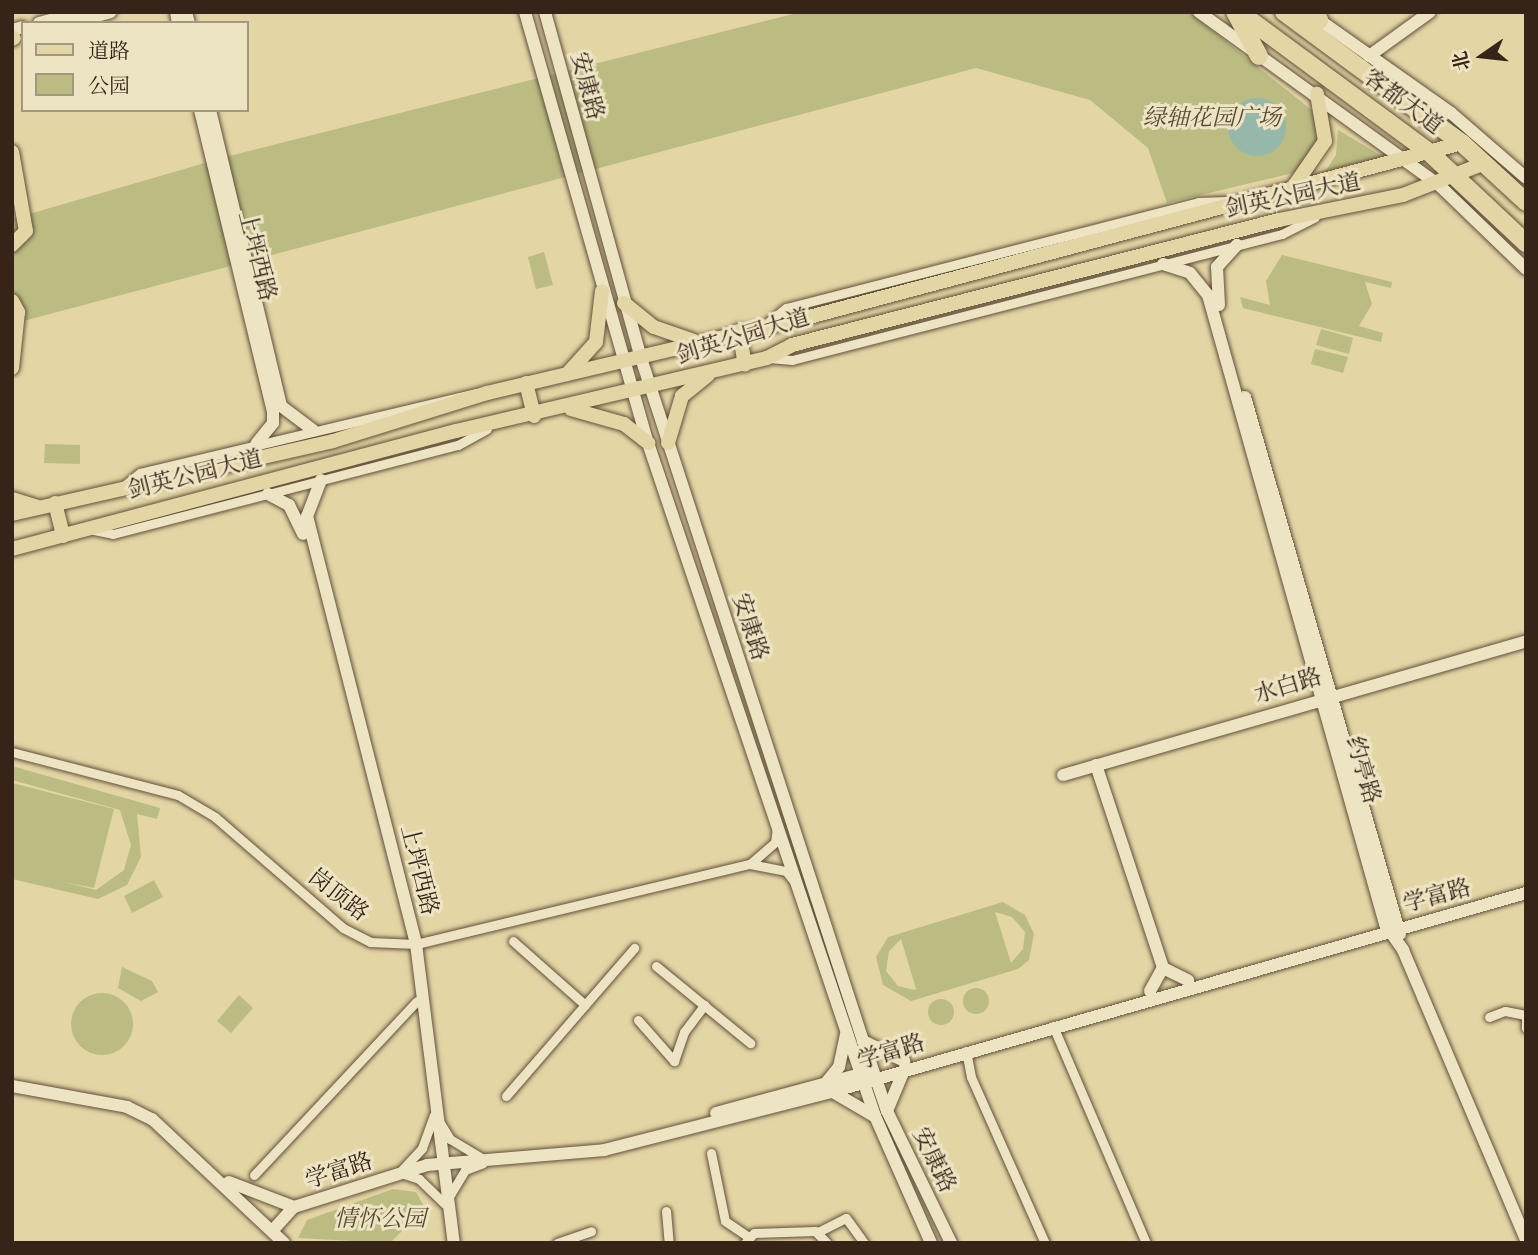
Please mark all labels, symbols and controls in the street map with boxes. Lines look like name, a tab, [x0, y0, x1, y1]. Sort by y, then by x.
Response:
legend	[21, 21, 248, 112]
north arrow	[1447, 21, 1517, 91]
text: 道路	[88, 38, 130, 65]
street label: 安康路	[565, 49, 609, 123]
text: 北	[1448, 49, 1476, 73]
street label: 客都大道	[1358, 63, 1448, 141]
text: 公园	[88, 73, 130, 100]
park label: 绿轴花园广场	[1143, 104, 1281, 132]
street label: 剑英公园大道	[1223, 168, 1363, 224]
street label: 上坪西路	[232, 208, 282, 304]
street label: 剑英公园大道	[673, 304, 813, 370]
street label: 剑英公园大道	[125, 445, 265, 505]
street label: 安康路	[726, 590, 774, 664]
street label: 水白路	[1251, 663, 1325, 709]
street label: 约亭路	[1340, 733, 1386, 807]
street label: 上坪西路	[394, 822, 444, 918]
street label: 岗顶路	[302, 863, 374, 927]
street label: 学富路	[1400, 874, 1474, 918]
street label: 学富路	[854, 1029, 928, 1075]
street label: 安康路	[906, 1123, 962, 1197]
street label: 学富路	[302, 1147, 376, 1195]
park label: 情怀公园	[334, 1205, 426, 1233]

